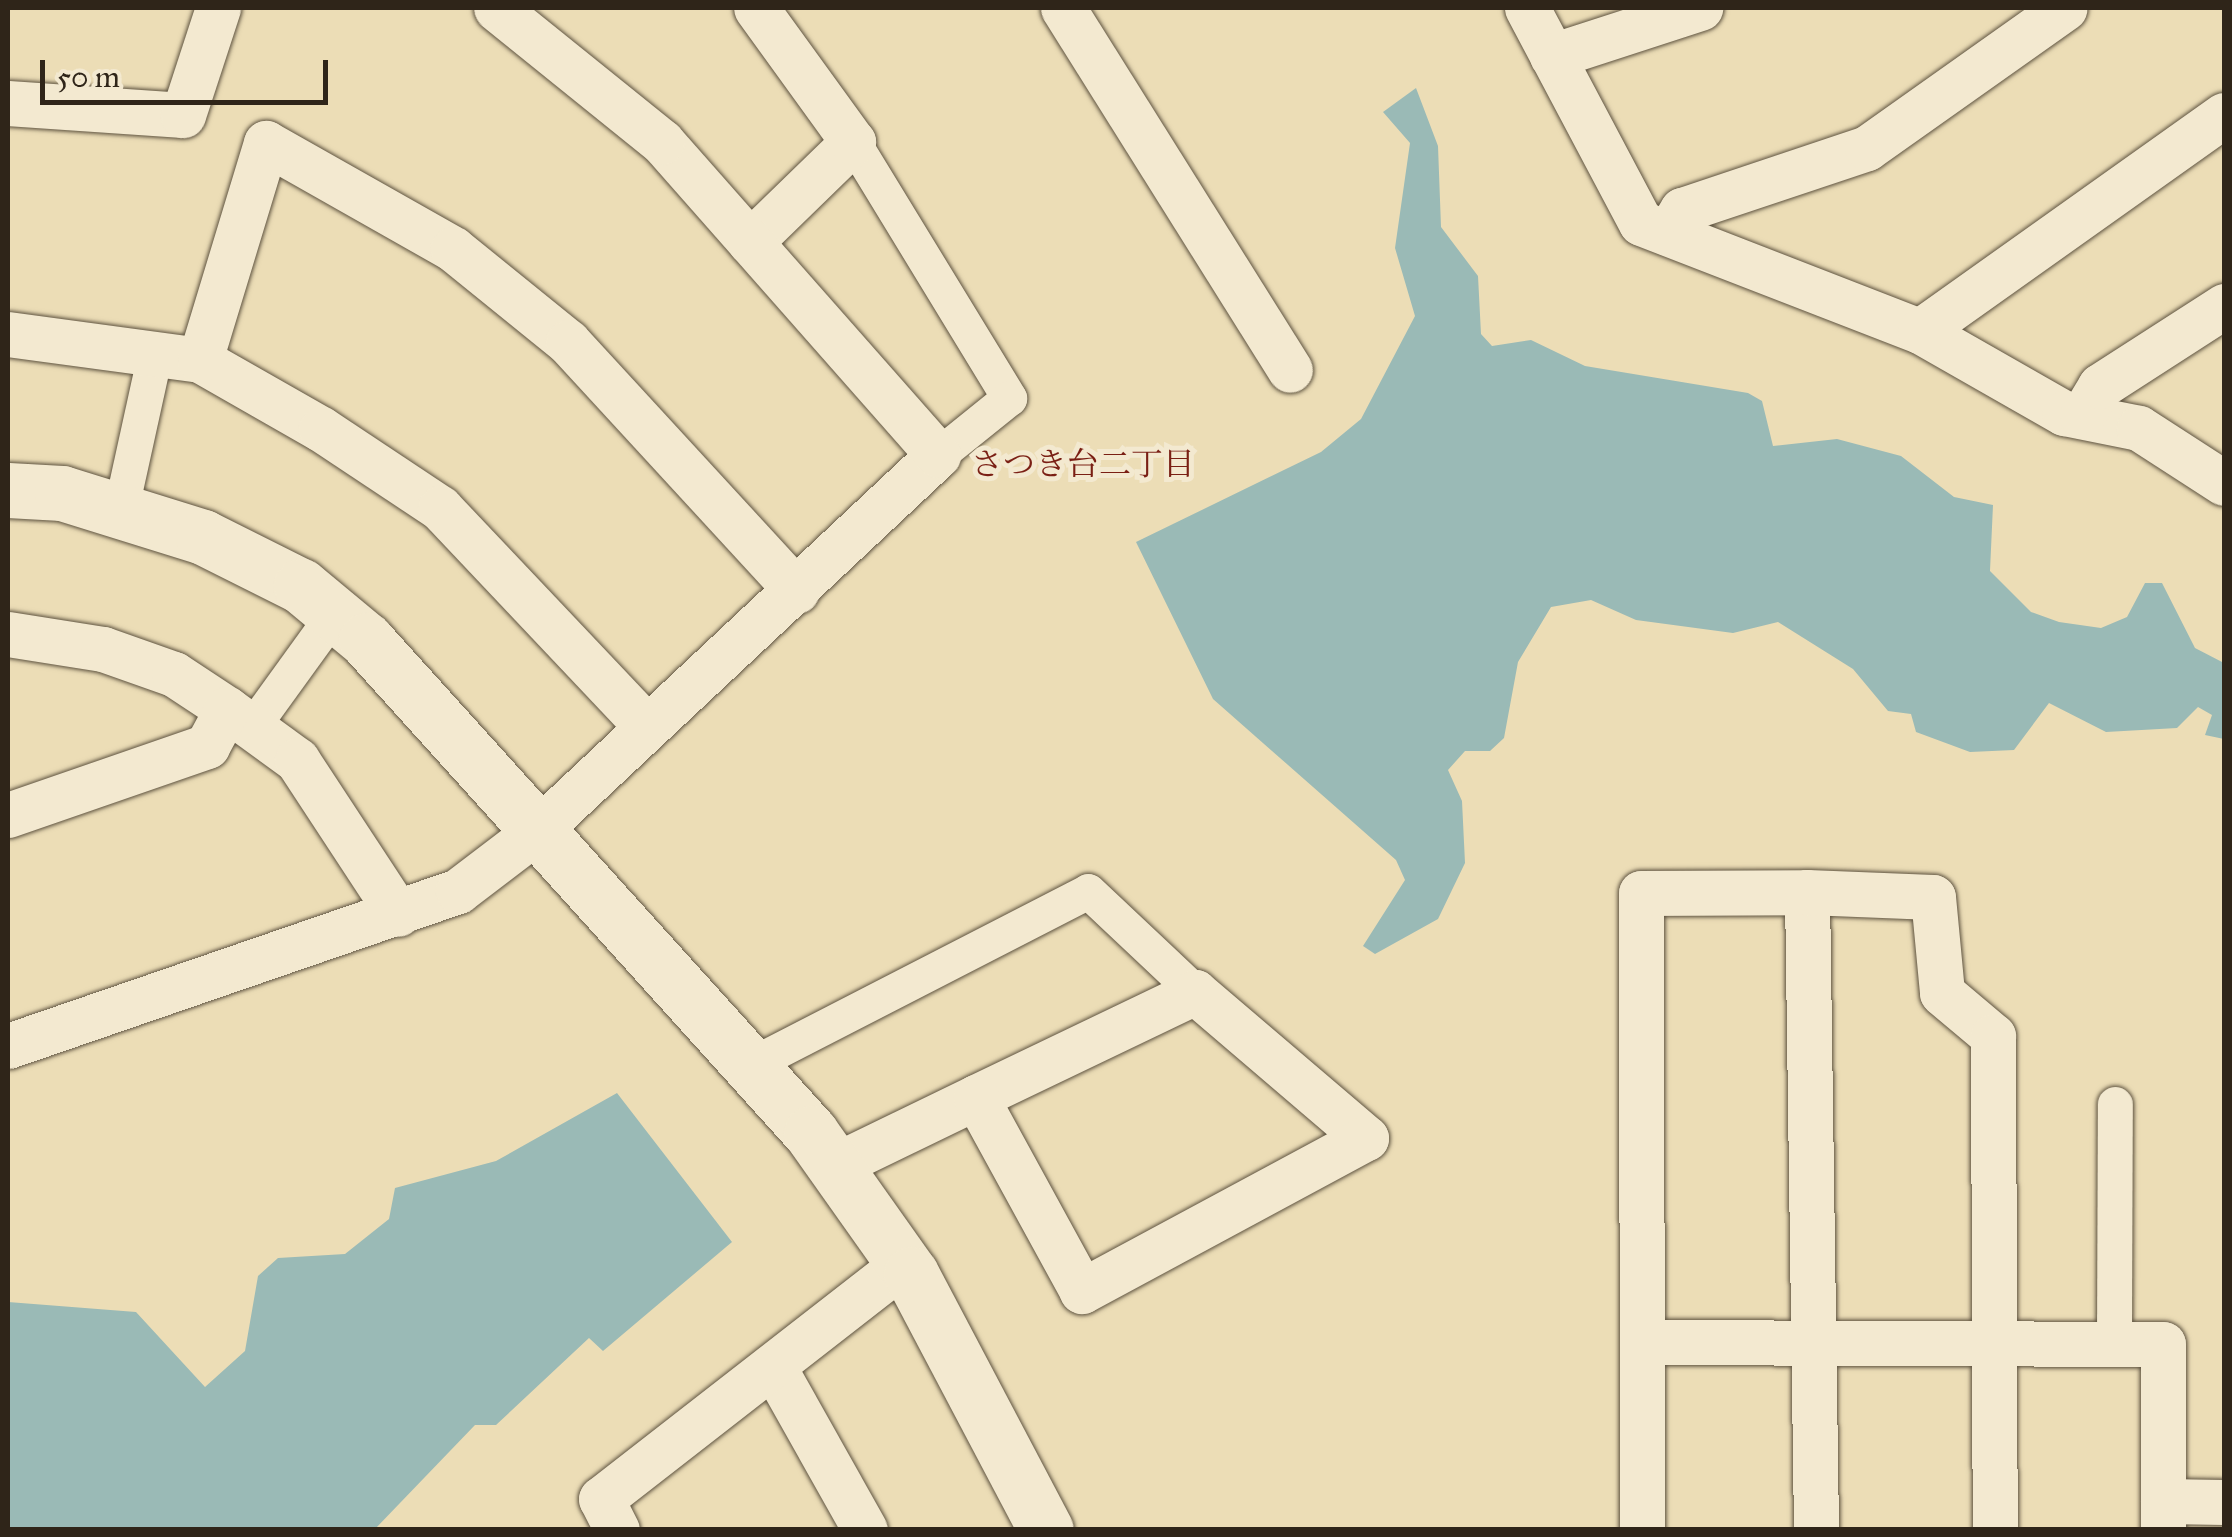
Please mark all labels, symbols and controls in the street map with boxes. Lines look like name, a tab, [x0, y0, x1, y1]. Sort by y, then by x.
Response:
scale bar	[45, 40, 332, 102]
text: 50 m	[57, 59, 120, 95]
district label: さつき台二丁目	[971, 446, 1195, 484]

